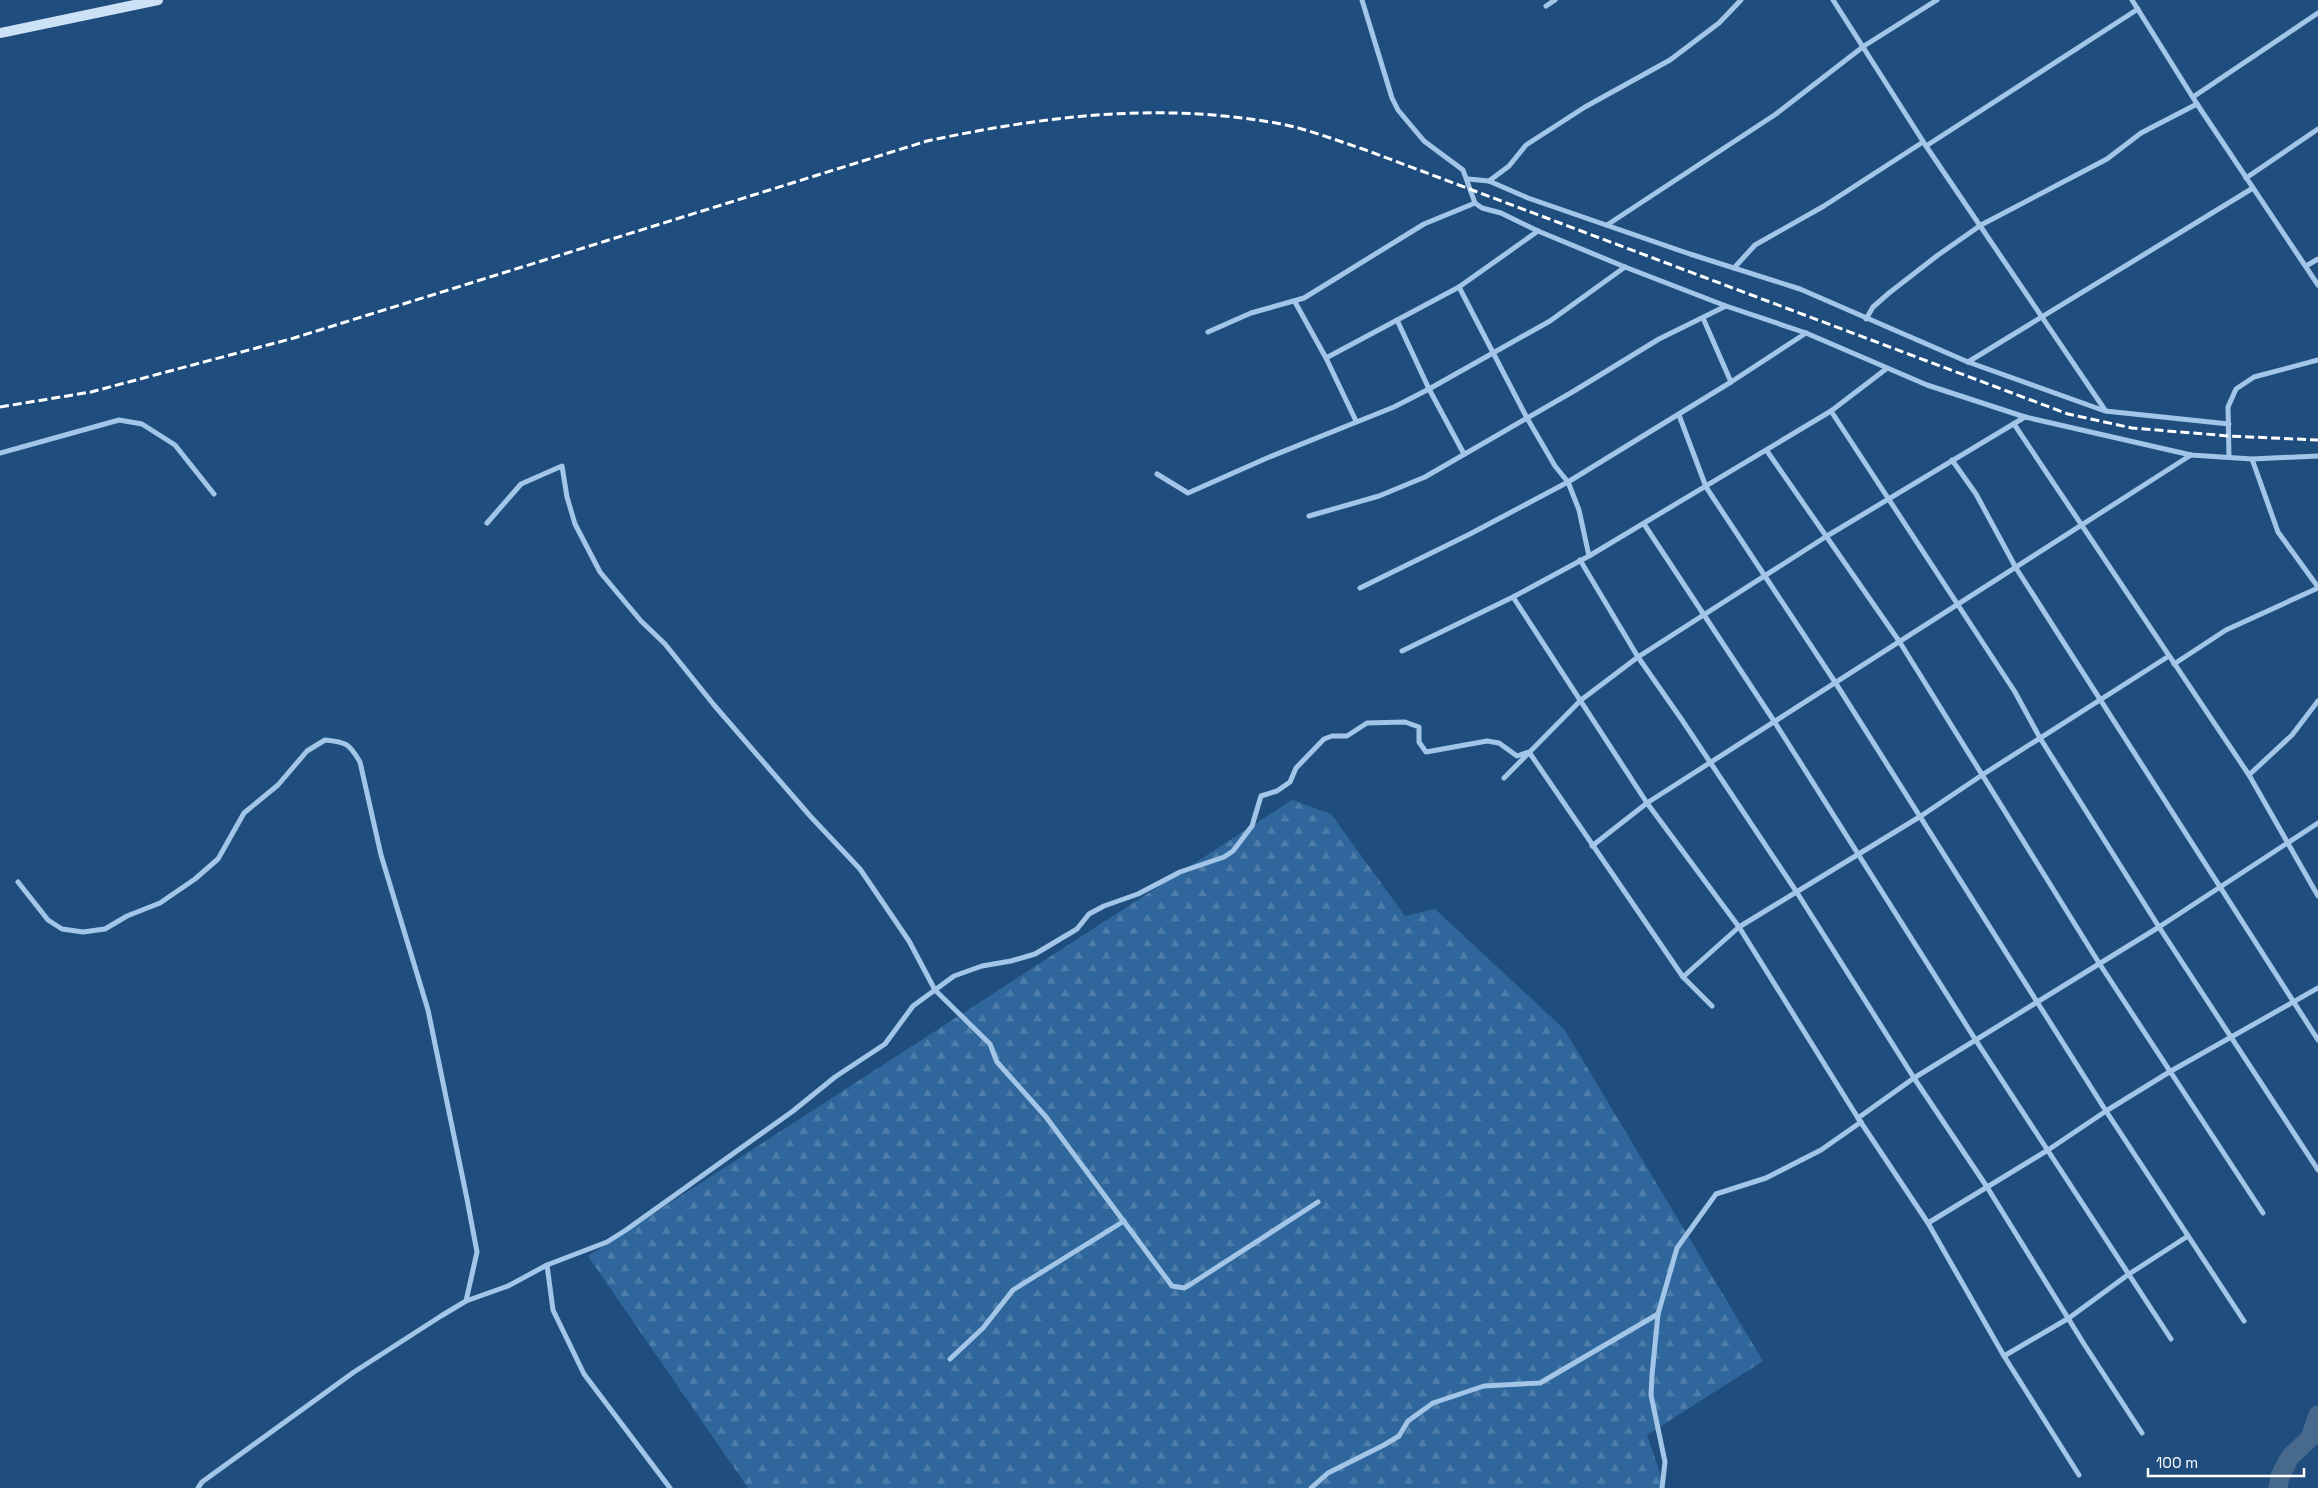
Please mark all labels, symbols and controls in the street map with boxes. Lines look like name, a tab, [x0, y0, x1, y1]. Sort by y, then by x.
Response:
scale bar	[2148, 1446, 2304, 1478]
text: 100 m	[2156, 1453, 2198, 1472]

